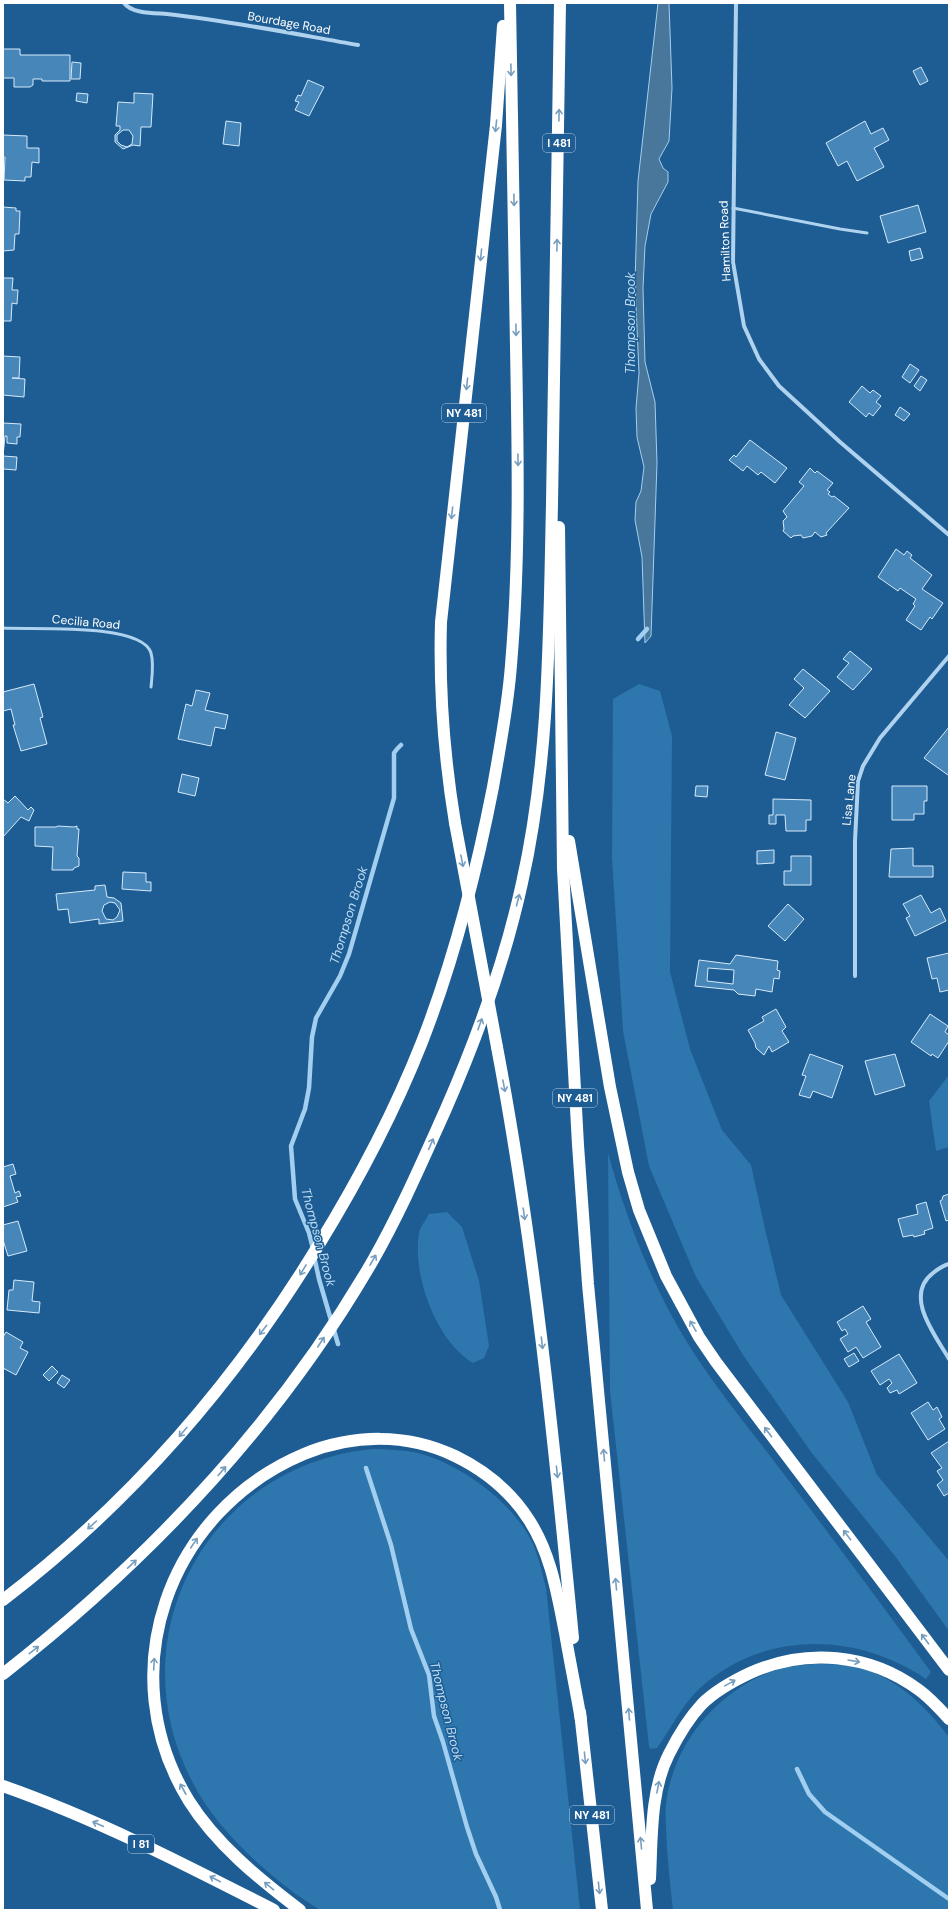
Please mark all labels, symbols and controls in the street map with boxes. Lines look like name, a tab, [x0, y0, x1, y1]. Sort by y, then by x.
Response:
street label: Bourdage Road	[246, 8, 332, 38]
one-way arrow	[508, 63, 515, 76]
one-way arrow	[555, 109, 563, 122]
one-way arrow	[492, 119, 499, 132]
road number: I 481	[543, 134, 575, 152]
one-way arrow	[510, 193, 517, 206]
street label: Hamilton Road	[716, 200, 734, 282]
one-way arrow	[553, 239, 561, 252]
one-way arrow	[478, 248, 485, 261]
water label: Thompson Brook	[622, 272, 639, 374]
one-way arrow	[512, 323, 520, 336]
one-way arrow	[463, 377, 471, 390]
road number: NY 481	[442, 404, 486, 422]
one-way arrow	[514, 453, 522, 466]
one-way arrow	[448, 506, 456, 519]
street label: Cecilia Road	[51, 611, 121, 633]
street label: Lisa Lane	[838, 773, 860, 826]
one-way arrow	[459, 855, 467, 868]
water label: Thompson Brook	[325, 864, 372, 966]
one-way arrow	[515, 893, 522, 906]
one-way arrow	[476, 1018, 484, 1030]
one-way arrow	[500, 1079, 508, 1092]
road number: NY 481	[553, 1089, 597, 1107]
one-way arrow	[427, 1139, 435, 1151]
water label: Thompson Brook	[297, 1186, 340, 1289]
one-way arrow	[520, 1207, 528, 1220]
one-way arrow	[369, 1255, 377, 1267]
one-way arrow	[299, 1264, 307, 1276]
one-way arrow	[688, 1320, 696, 1332]
one-way arrow	[259, 1325, 268, 1336]
one-way arrow	[318, 1336, 326, 1348]
one-way arrow	[538, 1336, 546, 1349]
one-way arrow	[764, 1426, 773, 1437]
one-way arrow	[178, 1427, 187, 1437]
one-way arrow	[601, 1449, 608, 1462]
one-way arrow	[217, 1465, 226, 1476]
one-way arrow	[553, 1465, 560, 1478]
one-way arrow	[87, 1521, 98, 1530]
one-way arrow	[843, 1530, 851, 1541]
one-way arrow	[190, 1537, 198, 1548]
one-way arrow	[127, 1560, 137, 1569]
one-way arrow	[613, 1578, 620, 1591]
one-way arrow	[921, 1633, 930, 1644]
one-way arrow	[28, 1645, 39, 1654]
one-way arrow	[847, 1657, 860, 1665]
one-way arrow	[150, 1658, 157, 1671]
water label: Thompson Brook	[426, 1660, 467, 1763]
one-way arrow	[724, 1679, 736, 1687]
one-way arrow	[625, 1708, 632, 1721]
one-way arrow	[582, 1751, 589, 1764]
one-way arrow	[655, 1781, 663, 1794]
one-way arrow	[179, 1783, 186, 1795]
road number: NY 481	[570, 1806, 614, 1824]
one-way arrow	[92, 1819, 104, 1827]
road number: I 81	[128, 1835, 154, 1853]
one-way arrow	[637, 1837, 645, 1850]
one-way arrow	[209, 1875, 221, 1883]
one-way arrow	[264, 1881, 274, 1890]
one-way arrow	[596, 1881, 603, 1894]

